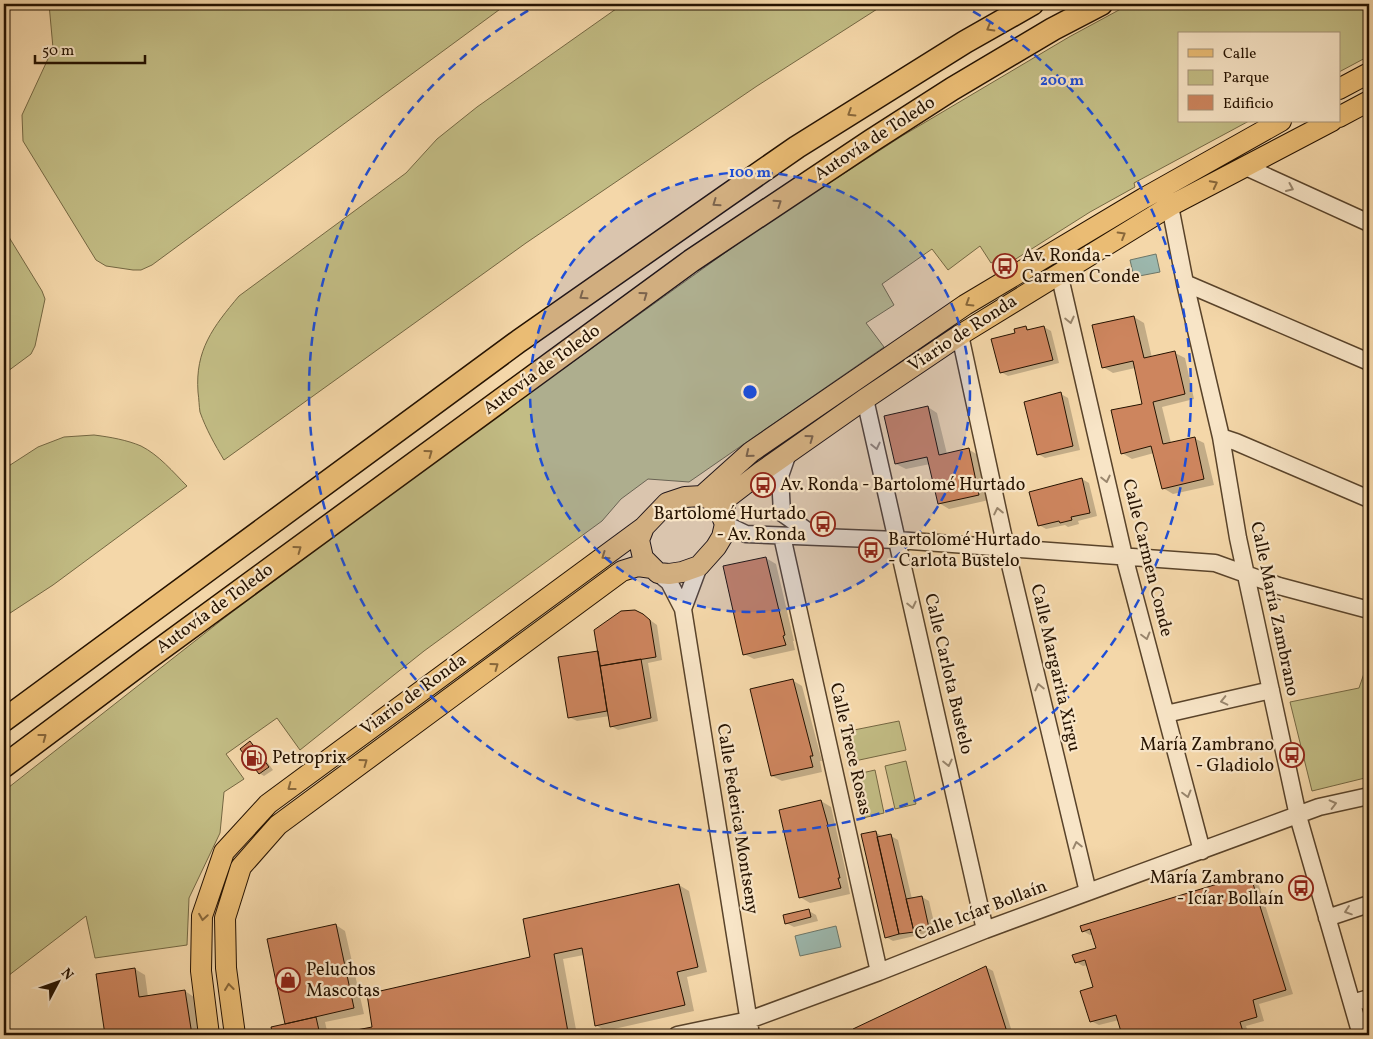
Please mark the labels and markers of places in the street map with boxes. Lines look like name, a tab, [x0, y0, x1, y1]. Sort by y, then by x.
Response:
place label: Av. Ronda - Carmen Conde	[1022, 244, 1140, 290]
bus stop icon: Av. Ronda - Carmen Conde	[992, 253, 1018, 279]
centre of rings	[741, 383, 759, 401]
bus stop icon: Av. Ronda - Bartolomé Hurtado	[750, 472, 776, 498]
place label: Av. Ronda - Bartolomé Hurtado	[780, 473, 1025, 498]
place label: Bartolomé Hurtado - Av. Ronda	[653, 502, 806, 548]
bus stop icon: Bartolomé Hurtado - Av. Ronda	[810, 511, 836, 537]
place label: Bartolomé Hurtado - Carlota Bustelo	[888, 528, 1041, 574]
bus stop icon: Bartolomé Hurtado - Carlota Bustelo	[858, 537, 884, 563]
place label: María Zambrano - Gladiolo	[1140, 733, 1274, 779]
bus stop icon: María Zambrano - Gladiolo	[1279, 742, 1305, 768]
fuel station icon: Petroprix	[241, 745, 267, 771]
place label: Petroprix	[272, 746, 347, 771]
place label: María Zambrano - Icíar Bollaín	[1150, 866, 1284, 912]
bus stop icon: María Zambrano - Icíar Bollaín	[1288, 875, 1314, 901]
place label: Peluchos Mascotas	[306, 958, 380, 1004]
shop icon: Peluchos Mascotas	[275, 967, 301, 993]

